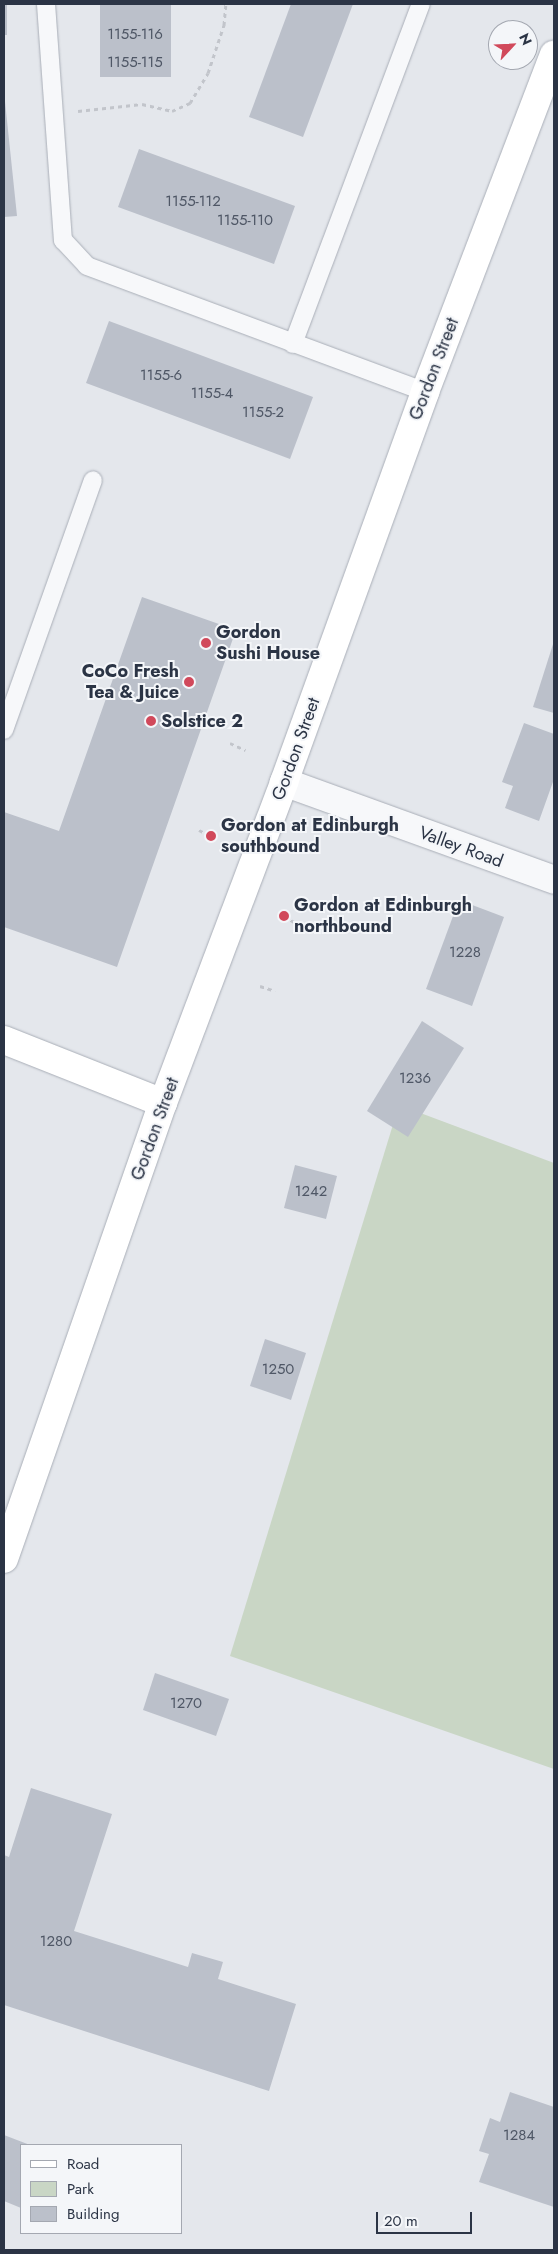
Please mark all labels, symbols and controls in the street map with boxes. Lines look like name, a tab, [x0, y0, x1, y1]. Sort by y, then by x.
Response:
north arrow	[488, 20, 538, 70]
house number: 1155-116	[107, 26, 163, 44]
text: N	[514, 30, 537, 48]
house number: 1155-115	[107, 54, 163, 72]
house number: 1155-112	[165, 193, 221, 211]
house number: 1155-110	[217, 212, 273, 230]
street label: Gordon Street	[405, 315, 463, 423]
house number: 1155-6	[140, 367, 182, 385]
house number: 1155-4	[191, 385, 233, 403]
house number: 1155-2	[242, 404, 284, 422]
place label: Gordon Sushi House	[216, 622, 320, 664]
marker: Gordon Sushi House	[200, 637, 212, 649]
place label: CoCo Fresh Tea & Juice	[82, 661, 179, 704]
marker: CoCo Fresh Tea & Juice	[183, 676, 195, 688]
street label: Gordon Street	[267, 695, 325, 803]
place label: Solstice 2	[161, 710, 243, 732]
marker: Solstice 2	[145, 715, 157, 727]
place label: Gordon at Edinburgh southbound	[221, 815, 399, 858]
street label: Valley Road	[416, 822, 506, 872]
marker: Gordon at Edinburgh southbound	[205, 830, 217, 842]
place label: Gordon at Edinburgh northbound	[294, 895, 472, 938]
marker: Gordon at Edinburgh northbound	[278, 910, 290, 922]
house number: 1228	[449, 944, 481, 962]
house number: 1236	[399, 1070, 431, 1088]
street label: Gordon Street	[126, 1075, 184, 1183]
house number: 1242	[295, 1183, 327, 1201]
house number: 1250	[262, 1361, 294, 1379]
house number: 1270	[170, 1695, 202, 1713]
house number: 1280	[40, 1933, 72, 1951]
house number: 1284	[503, 2127, 535, 2145]
legend	[20, 2144, 182, 2234]
text: Road	[67, 2153, 99, 2175]
text: Park	[67, 2178, 94, 2200]
scale bar	[378, 2202, 474, 2234]
text: Building	[67, 2203, 119, 2225]
text: 20 m	[384, 2210, 418, 2232]

